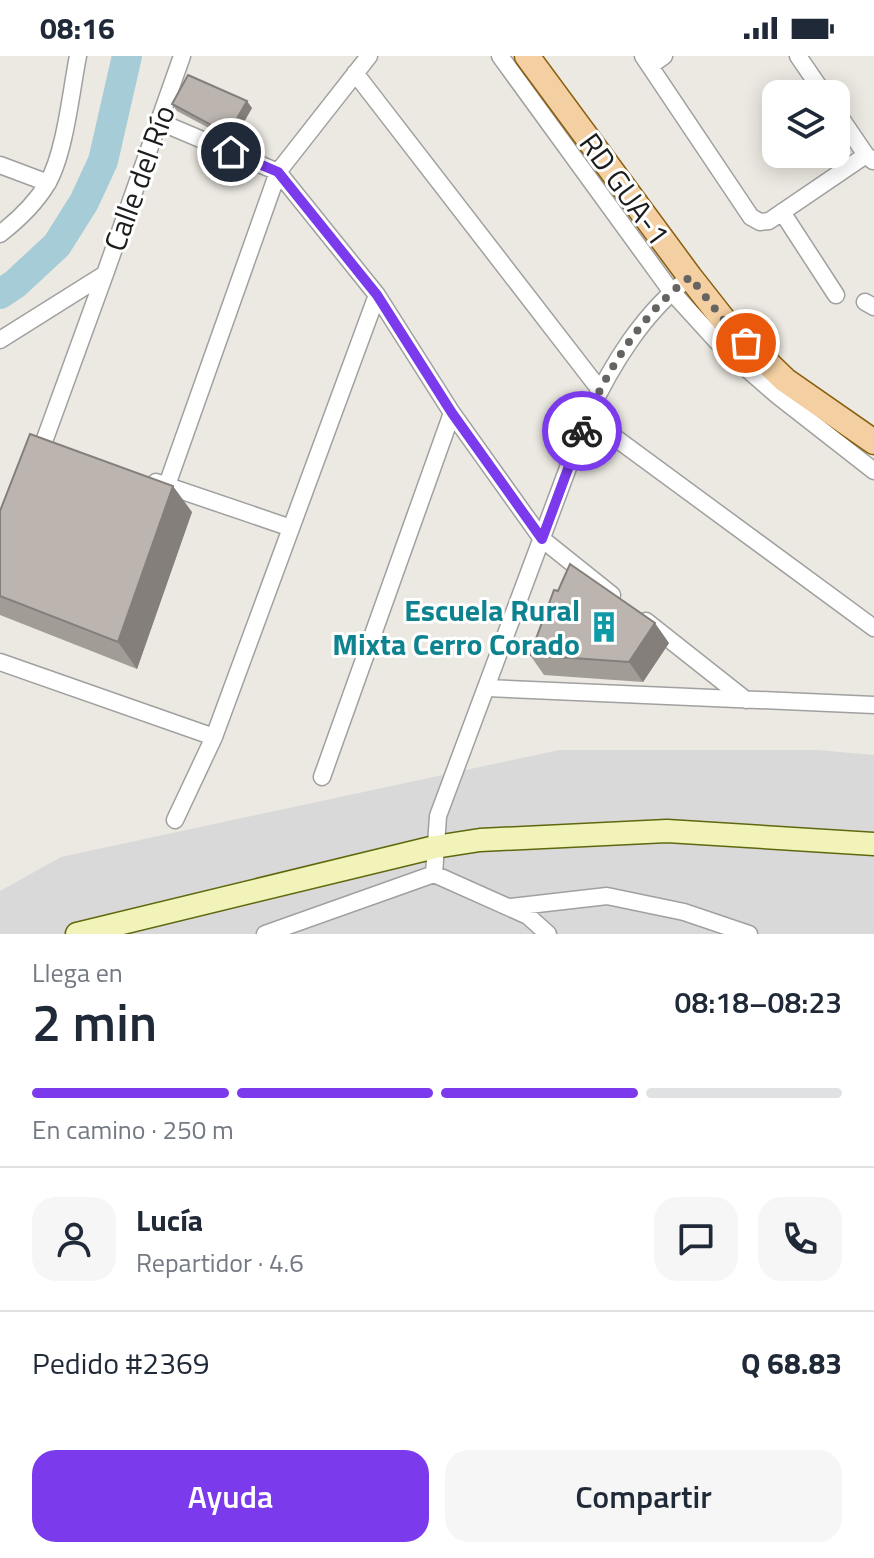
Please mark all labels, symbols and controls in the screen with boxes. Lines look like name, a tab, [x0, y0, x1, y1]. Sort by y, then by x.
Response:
text: 08:16	[40, 5, 115, 51]
map controls	[762, 80, 850, 168]
button: layers	[762, 80, 850, 168]
street label: Calle del Río	[91, 99, 187, 257]
pin	[197, 118, 265, 186]
street label: RD GUA-1	[568, 123, 682, 255]
icon: home	[209, 130, 253, 174]
pin	[712, 309, 780, 377]
icon: bag	[724, 321, 768, 365]
courier	[542, 391, 622, 471]
icon: bike	[560, 409, 604, 453]
place label: Escuela Rural Mixta Cerro Corado	[332, 587, 580, 667]
building icon: Escuela Rural Mixta Cerro Corado	[587, 610, 621, 644]
text: Llega en	[32, 953, 123, 992]
text: 08:18–08:23	[675, 979, 842, 1025]
text: 2 min	[32, 982, 157, 1061]
text: En camino · 250 m	[32, 1110, 234, 1149]
button: person	[32, 1197, 116, 1281]
text: Lucía	[136, 1197, 203, 1243]
button: chat	[654, 1197, 738, 1281]
button: phone	[758, 1197, 842, 1281]
text: Repartidor · 4.6	[136, 1243, 304, 1282]
text: Pedido #2369	[32, 1340, 210, 1386]
text: Q 68.83	[741, 1340, 842, 1386]
button: Ayuda	[32, 1450, 429, 1542]
button: Compartir	[445, 1450, 842, 1542]

